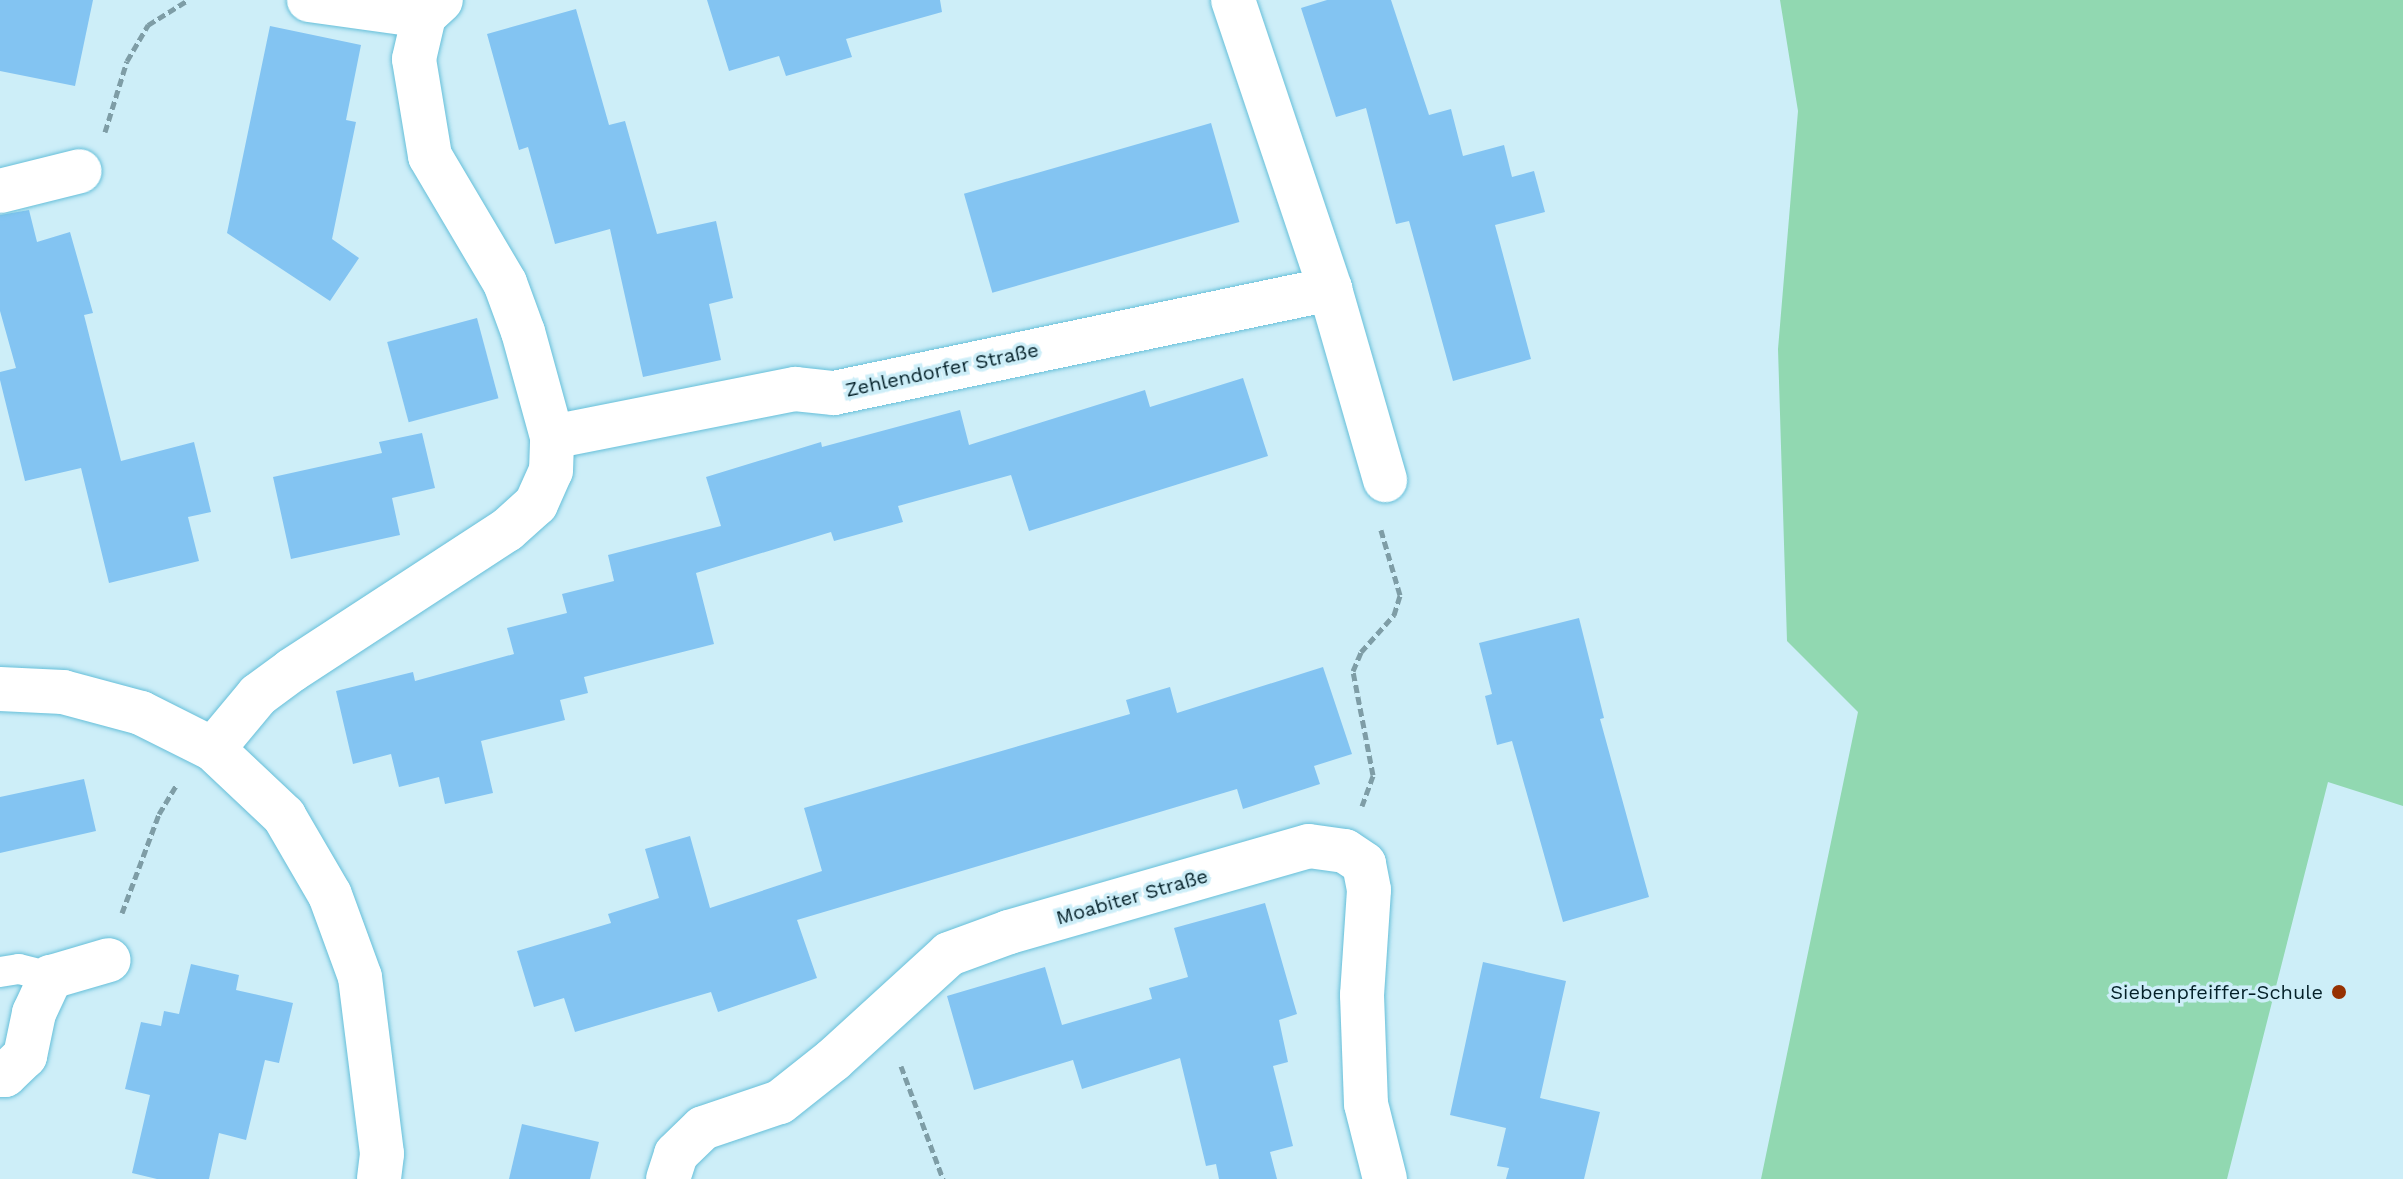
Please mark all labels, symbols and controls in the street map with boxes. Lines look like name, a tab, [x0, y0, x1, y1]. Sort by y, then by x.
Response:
street label: Zehlendorfer Straße	[843, 338, 1041, 402]
street label: Moabiter Straße	[1053, 864, 1211, 930]
place label: Siebenpfeiffer-Schule	[2110, 980, 2323, 1004]
marker: Siebenpfeiffer-Schule	[2330, 983, 2348, 1001]

